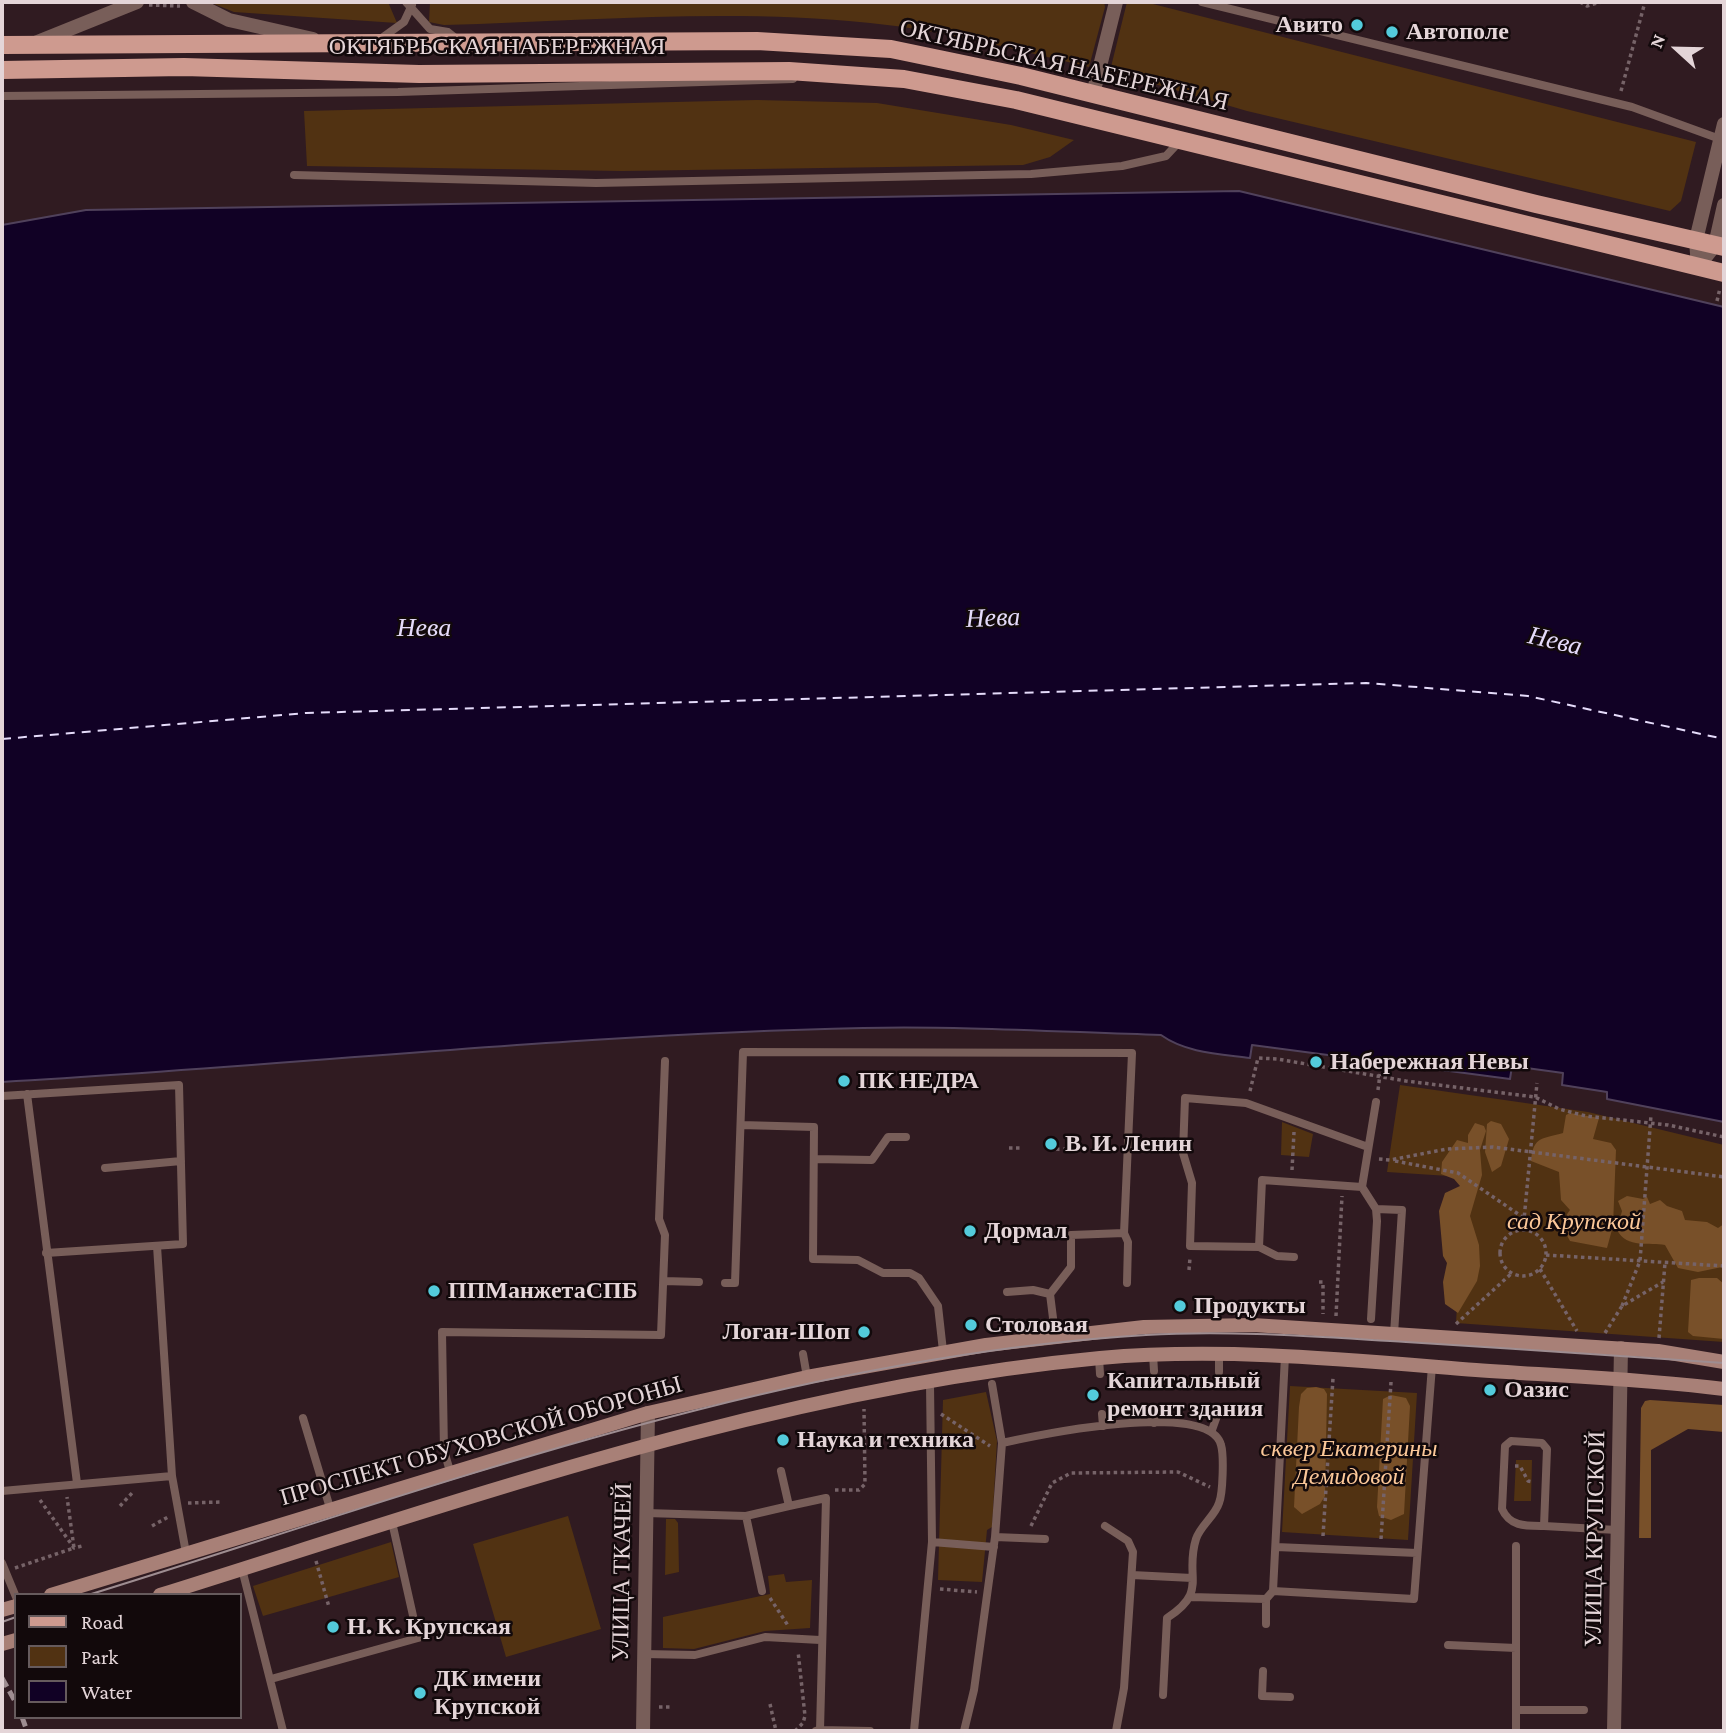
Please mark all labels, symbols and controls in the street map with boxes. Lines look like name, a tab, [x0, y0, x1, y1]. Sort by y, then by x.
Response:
place label: Авито	[1275, 11, 1343, 39]
street label: ОКТЯБРЬСКАЯ НАБЕРЕЖНАЯ	[897, 13, 1231, 117]
north arrow	[1642, 14, 1712, 84]
marker: Авито	[1349, 17, 1365, 33]
place label: Автополе	[1406, 18, 1509, 46]
marker: Автополе	[1384, 24, 1400, 40]
text: N	[1645, 31, 1669, 51]
street label: ОКТЯБРЬСКАЯ НАБЕРЕЖНАЯ	[329, 33, 665, 61]
water label: Нева	[965, 601, 1021, 635]
water label: Нева	[397, 612, 451, 644]
water label: Нева	[1525, 620, 1585, 662]
place label: Набережная Невы	[1330, 1048, 1529, 1076]
marker: Набережная Невы	[1308, 1054, 1324, 1070]
place label: ПК НЕДРА	[858, 1067, 979, 1095]
marker: ПК НЕДРА	[836, 1073, 852, 1089]
place label: В. И. Ленин	[1065, 1130, 1192, 1158]
marker: В. И. Ленин	[1043, 1136, 1059, 1152]
park label: сад Крупской	[1507, 1208, 1641, 1236]
place label: Дормал	[984, 1217, 1067, 1245]
marker: Дормал	[962, 1223, 978, 1239]
place label: ППМанжетаСПБ	[448, 1277, 638, 1305]
marker: ППМанжетаСПБ	[426, 1283, 442, 1299]
place label: Продукты	[1194, 1292, 1306, 1320]
marker: Продукты	[1172, 1298, 1188, 1314]
place label: Столовая	[985, 1311, 1088, 1339]
marker: Столовая	[963, 1317, 979, 1333]
place label: Логан-Шоп	[723, 1318, 850, 1346]
marker: Логан-Шоп	[856, 1324, 872, 1340]
place label: Капитальный ремонт здания	[1107, 1367, 1263, 1423]
street label: ПРОСПЕКТ ОБУХОВСКОЙ ОБОРОНЫ	[277, 1370, 685, 1512]
place label: Оазис	[1504, 1376, 1569, 1404]
marker: Оазис	[1482, 1382, 1498, 1398]
marker: Капитальный ремонт здания	[1085, 1387, 1101, 1403]
place label: Наука и техника	[797, 1426, 974, 1454]
street label: УЛИЦА КРУПСКОЙ	[1579, 1431, 1611, 1647]
marker: Наука и техника	[775, 1432, 791, 1448]
park label: сквер Екатерины Демидовой	[1261, 1435, 1437, 1491]
street label: УЛИЦА ТКАЧЕЙ	[606, 1482, 638, 1662]
legend	[14, 1593, 242, 1719]
text: Road	[81, 1610, 124, 1634]
place label: Н. К. Крупская	[347, 1613, 511, 1641]
marker: Н. К. Крупская	[325, 1619, 341, 1635]
text: Park	[81, 1645, 118, 1669]
place label: ДК имени Крупской	[434, 1665, 541, 1721]
text: Water	[81, 1680, 133, 1704]
marker: ДК имени Крупской	[412, 1685, 428, 1701]

